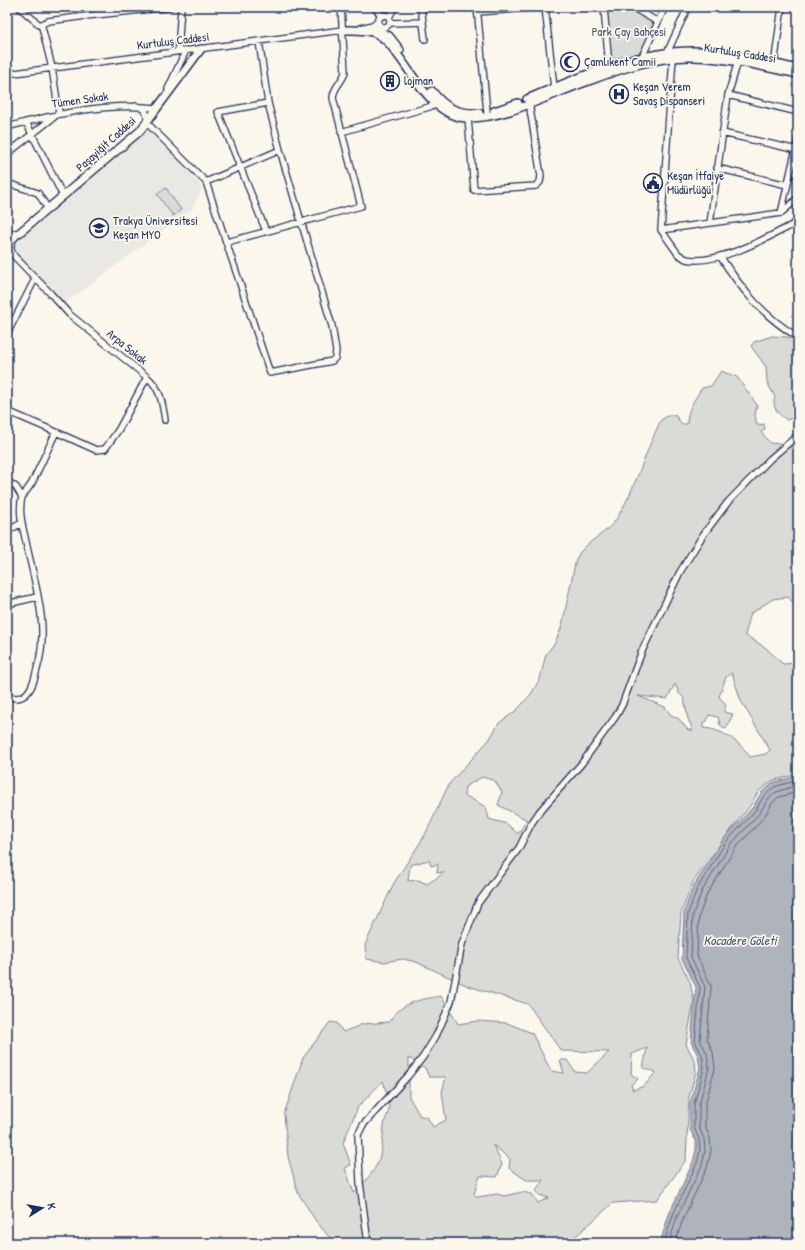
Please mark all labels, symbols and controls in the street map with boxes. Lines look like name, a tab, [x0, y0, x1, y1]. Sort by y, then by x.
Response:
park label: Park Çay Bahçesi	[592, 23, 666, 40]
street label: Kurtuluş Caddesi	[136, 28, 210, 53]
street label: Kurtuluş Caddesi	[703, 38, 777, 67]
mosque icon: Çamlıkent Camii	[559, 51, 581, 73]
place label: Çamlıkent Camii	[584, 53, 656, 70]
building icon: lojman	[379, 70, 401, 92]
place label: lojman	[404, 72, 433, 89]
place label: Keşan Verem Savaş Dispanseri	[633, 78, 705, 109]
hospital icon: Keşan Verem Savaş Dispanseri	[608, 83, 630, 105]
street label: Tümen Sokak	[51, 87, 109, 112]
street label: Paşayiğit Caddesi	[72, 112, 139, 175]
place label: Keşan İtfaiye Müdürlüğü	[667, 167, 724, 198]
public building icon: Keşan İtfaiye Müdürlüğü	[642, 172, 664, 194]
place label: Trakya Üniversitesi Keşan MYO	[113, 212, 198, 243]
school or university icon: Trakya Üniversitesi Keşan MYO	[88, 217, 110, 239]
street label: Arpa Sokak	[103, 325, 151, 368]
water label: Kocadere Göleti	[703, 931, 778, 949]
north arrow	[22, 1188, 62, 1228]
text: K	[44, 1202, 59, 1210]

